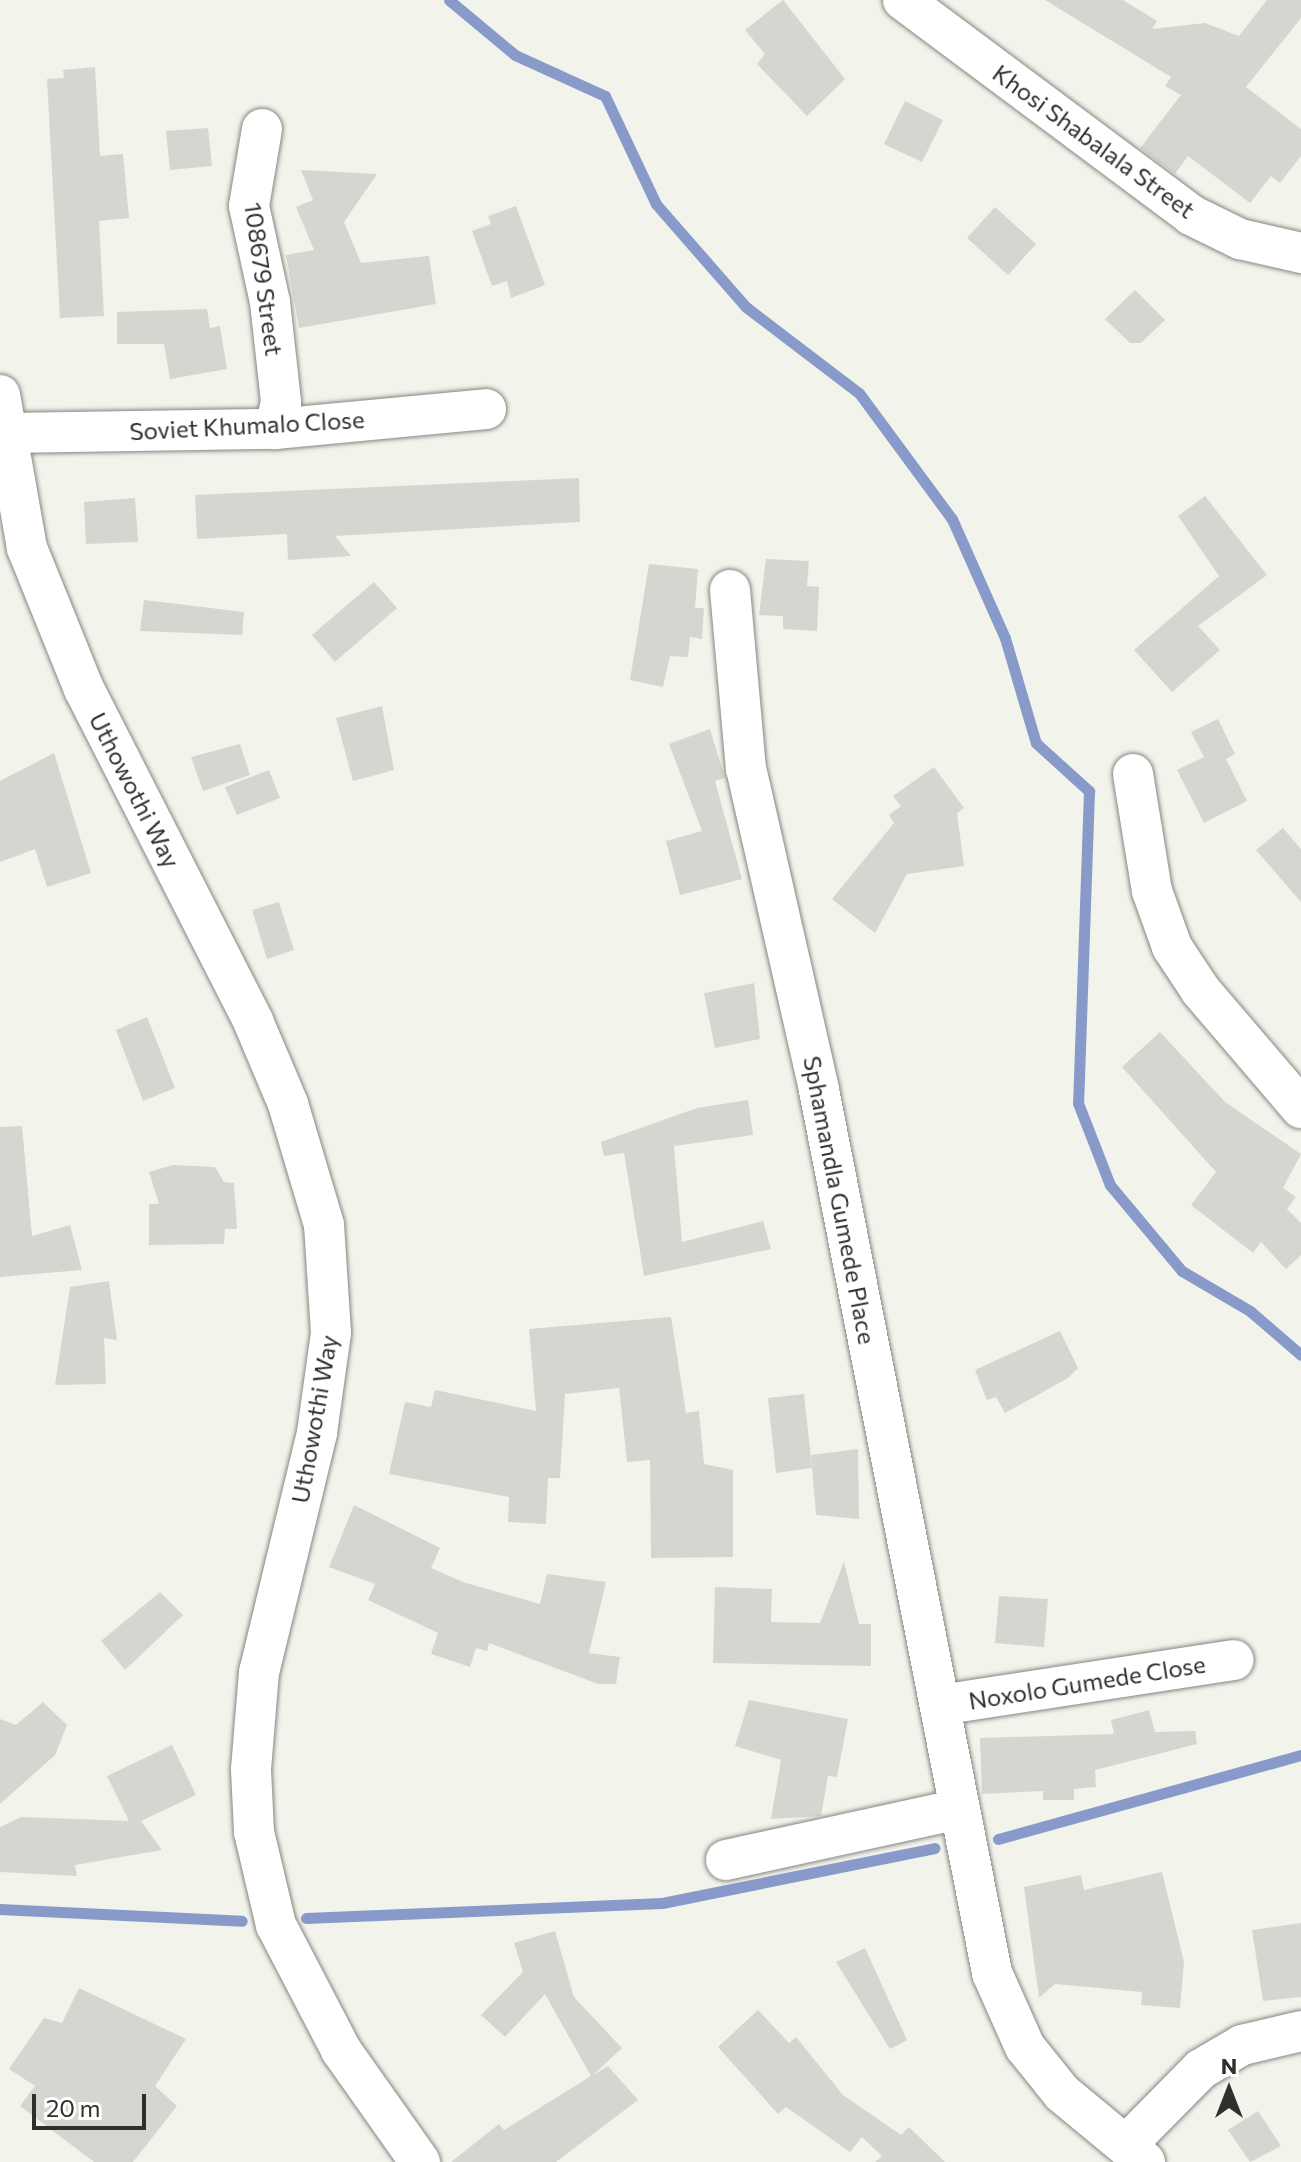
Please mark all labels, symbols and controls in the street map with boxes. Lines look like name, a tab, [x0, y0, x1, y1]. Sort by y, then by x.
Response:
street label: Khosi Shabalala Street	[987, 58, 1201, 224]
street label: 108679 Street	[239, 200, 289, 358]
street label: Soviet Khumalo Close	[129, 404, 365, 446]
street label: Uthowothi Way	[84, 708, 186, 872]
street label: Sphamandla Gumede Place	[798, 1054, 882, 1346]
street label: Uthowothi Way	[285, 1333, 343, 1505]
street label: Noxolo Gumede Close	[967, 1649, 1207, 1715]
north arrow	[1189, 2050, 1269, 2130]
text: N	[1221, 2052, 1237, 2079]
scale bar	[36, 2078, 150, 2128]
text: 20 m	[46, 2093, 100, 2122]

